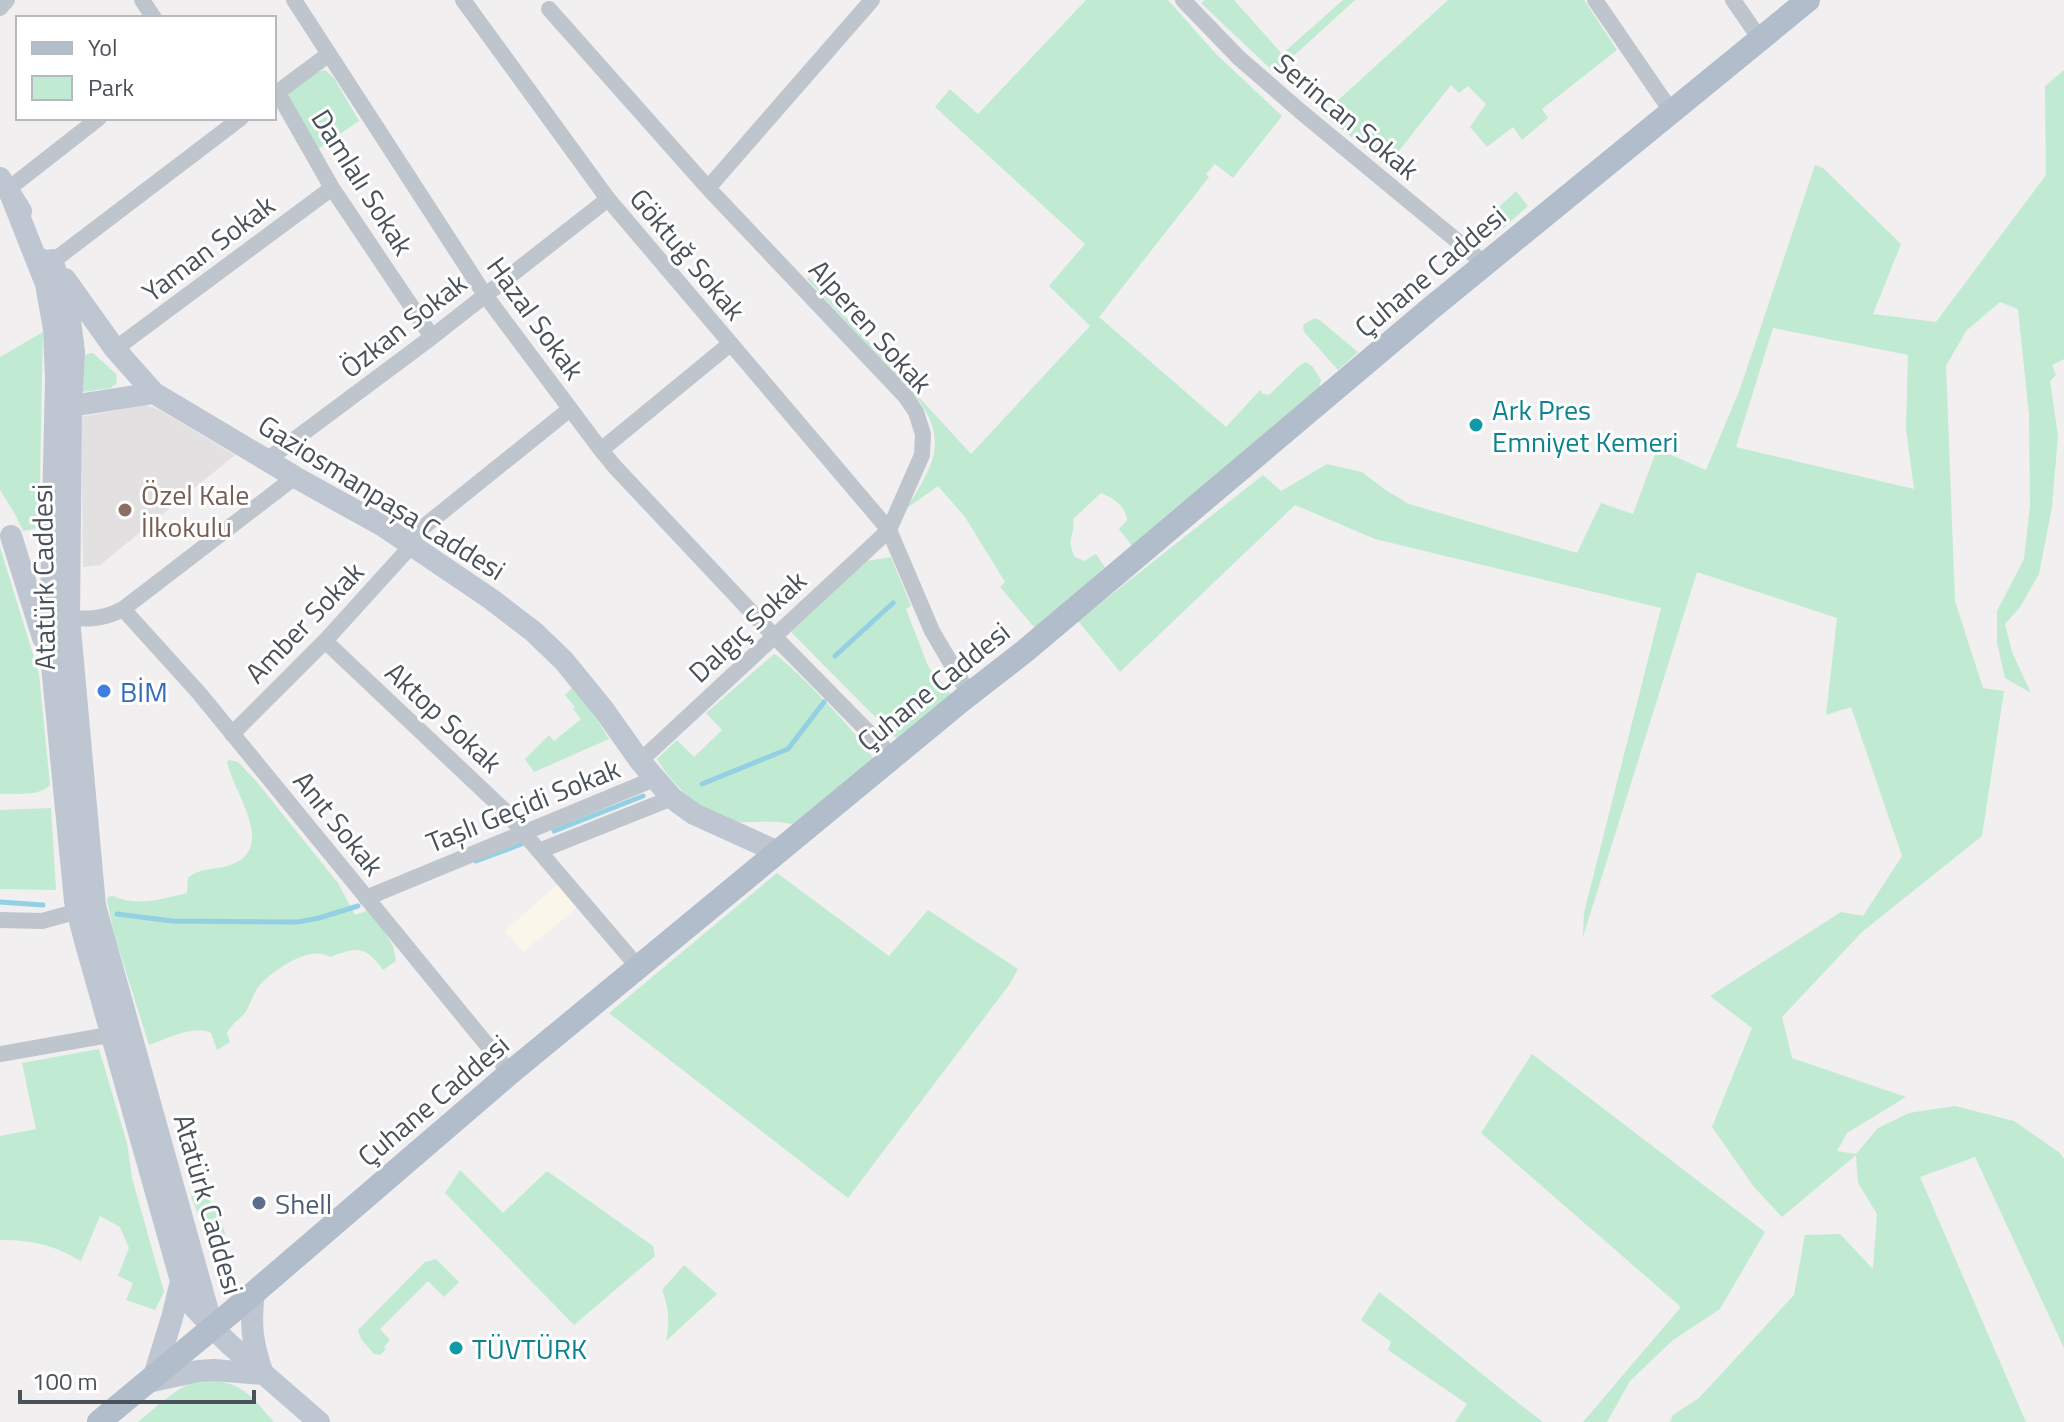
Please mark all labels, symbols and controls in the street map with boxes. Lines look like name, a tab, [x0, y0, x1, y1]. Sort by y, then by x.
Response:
legend	[16, 16, 276, 120]
text: Yol	[88, 29, 117, 65]
street label: Serincan Sokak	[1265, 42, 1429, 190]
text: Park	[88, 69, 134, 105]
street label: Damlalı Sokak	[301, 100, 425, 264]
street label: Göktuğ Sokak	[620, 178, 756, 330]
street label: Yaman Sokak	[133, 184, 283, 312]
street label: Çuhane Caddesi	[1345, 195, 1515, 347]
street label: Hazal Sokak	[477, 247, 595, 389]
street label: Alperen Sokak	[799, 249, 943, 403]
street label: Özkan Sokak	[330, 262, 476, 388]
place label: Ark Pres Emniyet Kemeri	[1492, 388, 1678, 463]
street label: Gaziosmanpaşa Caddesi	[250, 403, 514, 591]
marker: Ark Pres Emniyet Kemeri	[1467, 416, 1485, 434]
place label: Özel Kale İlkokulu	[141, 473, 249, 548]
street label: Atatürk Caddesi	[20, 484, 66, 670]
marker: Özel Kale İlkokulu	[116, 501, 134, 519]
street label: Amber Sokak	[235, 551, 373, 693]
street label: Dalgıç Sokak	[678, 560, 816, 692]
street label: Çuhane Caddesi	[847, 611, 1019, 761]
street label: Aktop Sokak	[376, 651, 512, 783]
place label: BİM	[120, 670, 168, 713]
marker: BİM	[95, 682, 113, 700]
street label: Taşlı Geçidi Sokak	[420, 747, 626, 863]
street label: Anıt Sokak	[283, 761, 395, 885]
street label: Çuhane Caddesi	[348, 1024, 518, 1176]
street label: Atatürk Caddesi	[163, 1109, 255, 1299]
place label: Shell	[275, 1182, 332, 1225]
marker: Shell	[250, 1194, 268, 1212]
place label: TÜVTÜRK	[472, 1327, 587, 1370]
marker: TÜVTÜRK	[447, 1339, 465, 1357]
scale bar	[20, 1354, 254, 1404]
text: 100 m	[32, 1363, 98, 1399]

